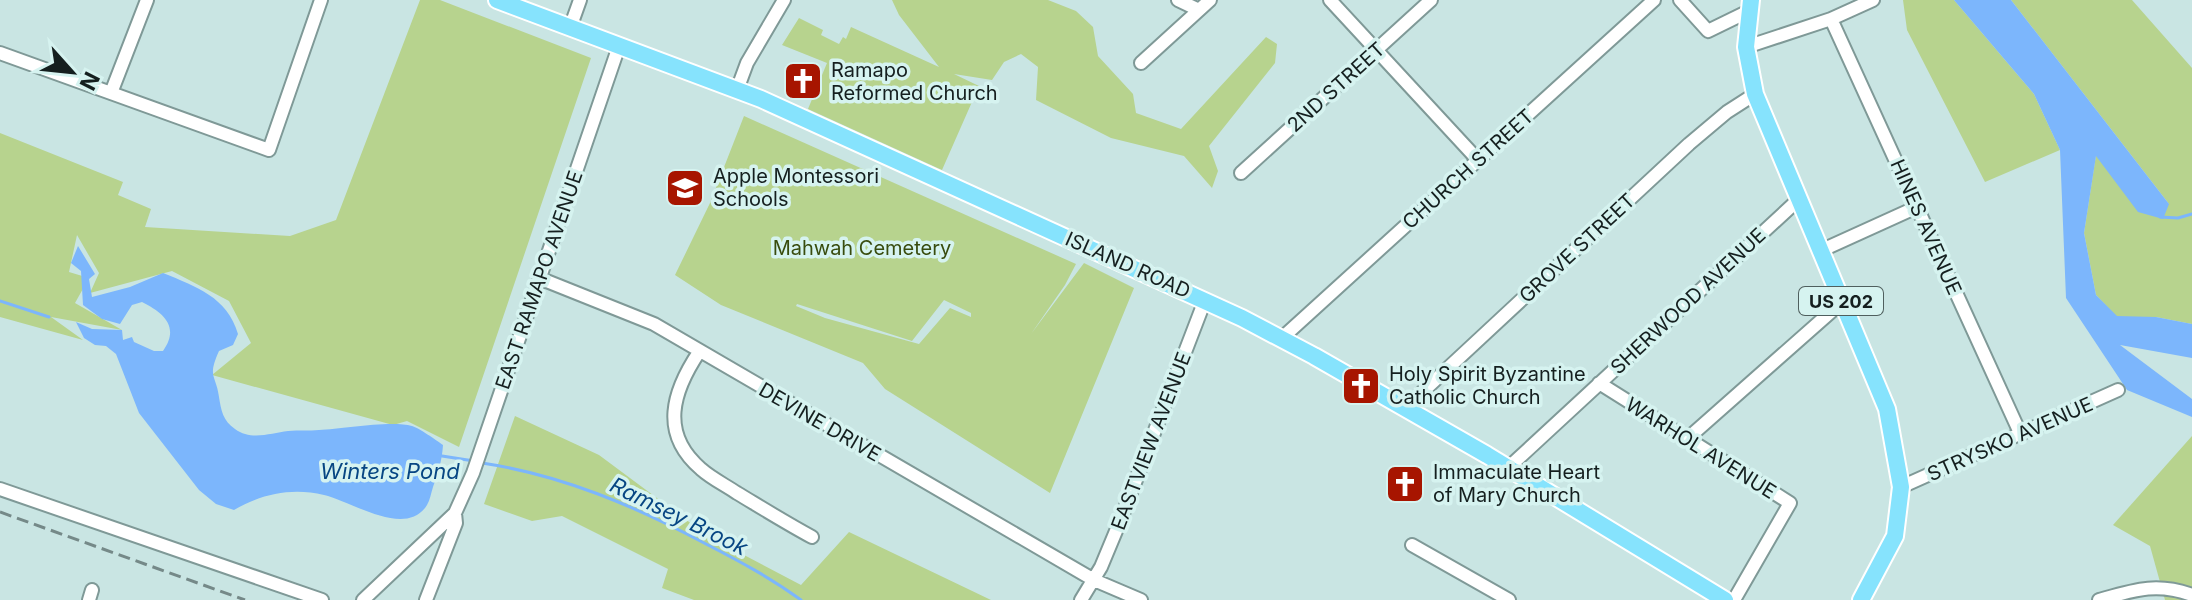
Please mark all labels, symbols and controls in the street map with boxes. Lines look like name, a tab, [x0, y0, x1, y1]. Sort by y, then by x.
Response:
north arrow	[32, 32, 112, 112]
street label: 2ND STREET	[1282, 37, 1390, 137]
place label: Ramapo Reformed Church	[831, 58, 998, 105]
church icon: Ramapo Reformed Church	[782, 60, 824, 102]
text: N	[74, 68, 105, 94]
street label: CHURCH STREET	[1398, 104, 1538, 234]
street label: HINES AVENUE	[1885, 155, 1967, 299]
place label: Apple Montessori Schools	[713, 164, 879, 211]
school or university icon: Apple Montessori Schools	[664, 167, 706, 209]
street label: EAST RAMAPO AVENUE	[490, 168, 588, 392]
street label: GROVE STREET	[1514, 188, 1640, 308]
street label: SHERWOOD AVENUE	[1606, 223, 1770, 379]
street label: ISLAND ROAD	[1062, 227, 1194, 303]
park label: Mahwah Cemetery	[773, 236, 951, 260]
road number: US 202	[1799, 287, 1883, 315]
street label: EASTVIEW AVENUE	[1106, 349, 1196, 533]
place label: Holy Spirit Byzantine Catholic Church	[1389, 362, 1586, 409]
church icon: Holy Spirit Byzantine Catholic Church	[1340, 365, 1382, 407]
street label: DEVINE DRIVE	[755, 377, 885, 467]
street label: WARHOL AVENUE	[1621, 392, 1781, 504]
street label: STRYSKO AVENUE	[1924, 392, 2096, 486]
water label: Winters Pond	[320, 458, 460, 484]
place label: Immaculate Heart of Mary Church	[1433, 460, 1600, 507]
church icon: Immaculate Heart of Mary Church	[1384, 463, 1426, 505]
water label: Ramsey Brook	[606, 471, 753, 561]

